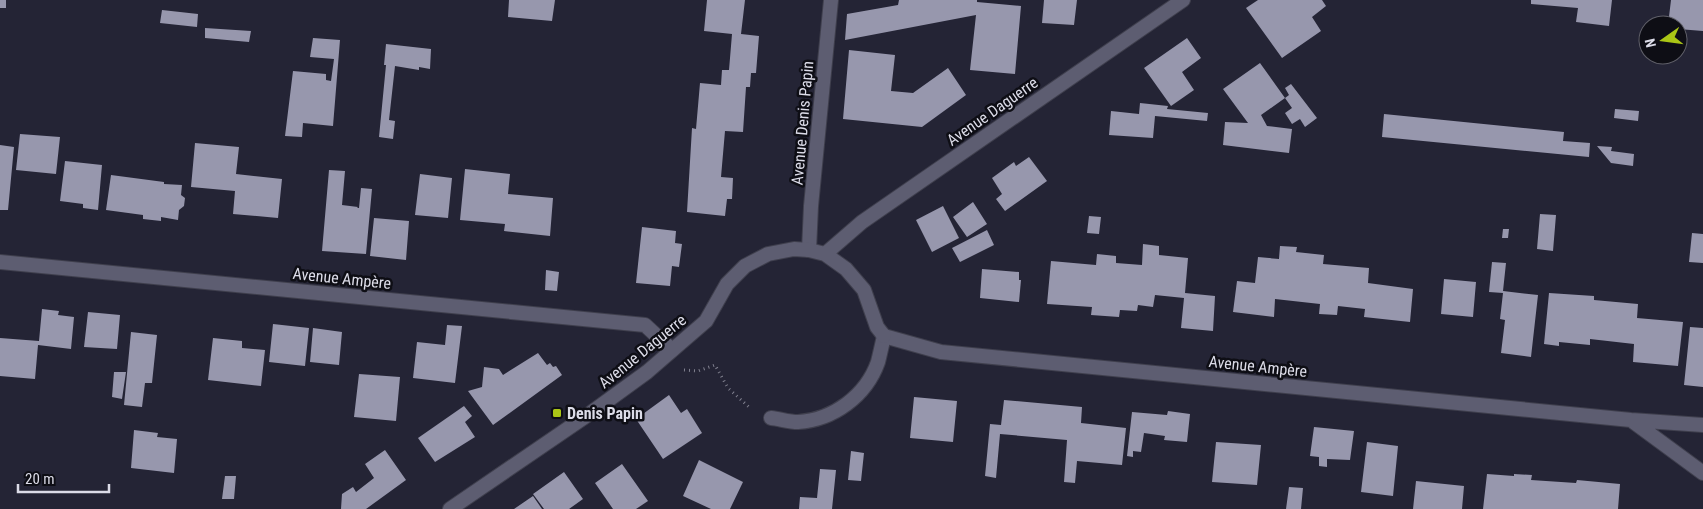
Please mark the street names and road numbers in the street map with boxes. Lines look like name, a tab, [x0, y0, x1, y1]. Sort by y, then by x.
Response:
street label: Avenue Denis Papin	[788, 60, 817, 186]
street label: Avenue Daguerre	[943, 73, 1041, 150]
street label: Avenue Ampère	[292, 264, 392, 293]
street label: Avenue Daguerre	[595, 310, 690, 392]
street label: Avenue Ampère	[1208, 352, 1308, 381]

